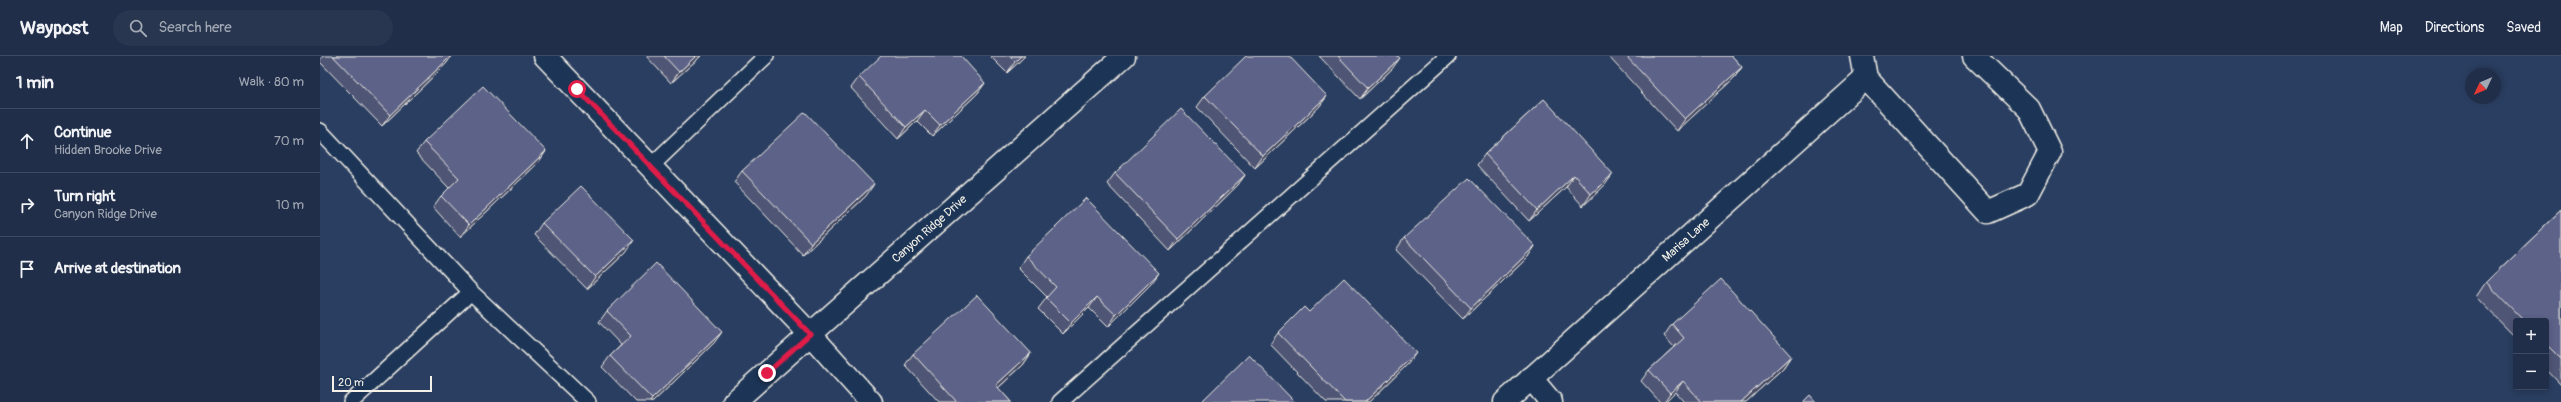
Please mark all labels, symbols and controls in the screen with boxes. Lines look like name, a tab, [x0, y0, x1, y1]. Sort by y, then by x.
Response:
search box	[113, 10, 393, 46]
text: Waypost	[20, 16, 89, 40]
icon: search	[127, 17, 149, 39]
text: Search here	[159, 18, 232, 37]
text: Map	[2380, 19, 2403, 36]
text: Directions	[2425, 19, 2484, 36]
text: Saved	[2506, 19, 2541, 36]
north arrow	[2465, 68, 2501, 104]
text: 1 min	[16, 72, 54, 93]
text: Walk · 80 m	[239, 74, 304, 90]
route start	[568, 80, 586, 98]
text: Continue	[54, 123, 112, 142]
icon: ahead	[16, 130, 38, 152]
text: 70 m	[274, 133, 304, 149]
text: Hidden Brooke Drive	[54, 142, 162, 158]
text: Turn right	[54, 187, 115, 206]
street label: Canyon Ridge Drive	[889, 192, 970, 266]
icon: right	[16, 194, 38, 216]
text: 10 m	[276, 197, 304, 213]
text: Canyon Ridge Drive	[54, 206, 157, 222]
street label: Marisa Lane	[1659, 214, 1713, 265]
icon: arrive	[16, 258, 38, 280]
text: Arrive at destination	[54, 259, 181, 278]
map controls	[2513, 318, 2549, 390]
button: +	[2513, 318, 2549, 354]
button: −	[2513, 354, 2549, 390]
route end	[758, 364, 776, 382]
scale bar	[332, 374, 432, 393]
text: 20 m	[338, 376, 364, 389]

